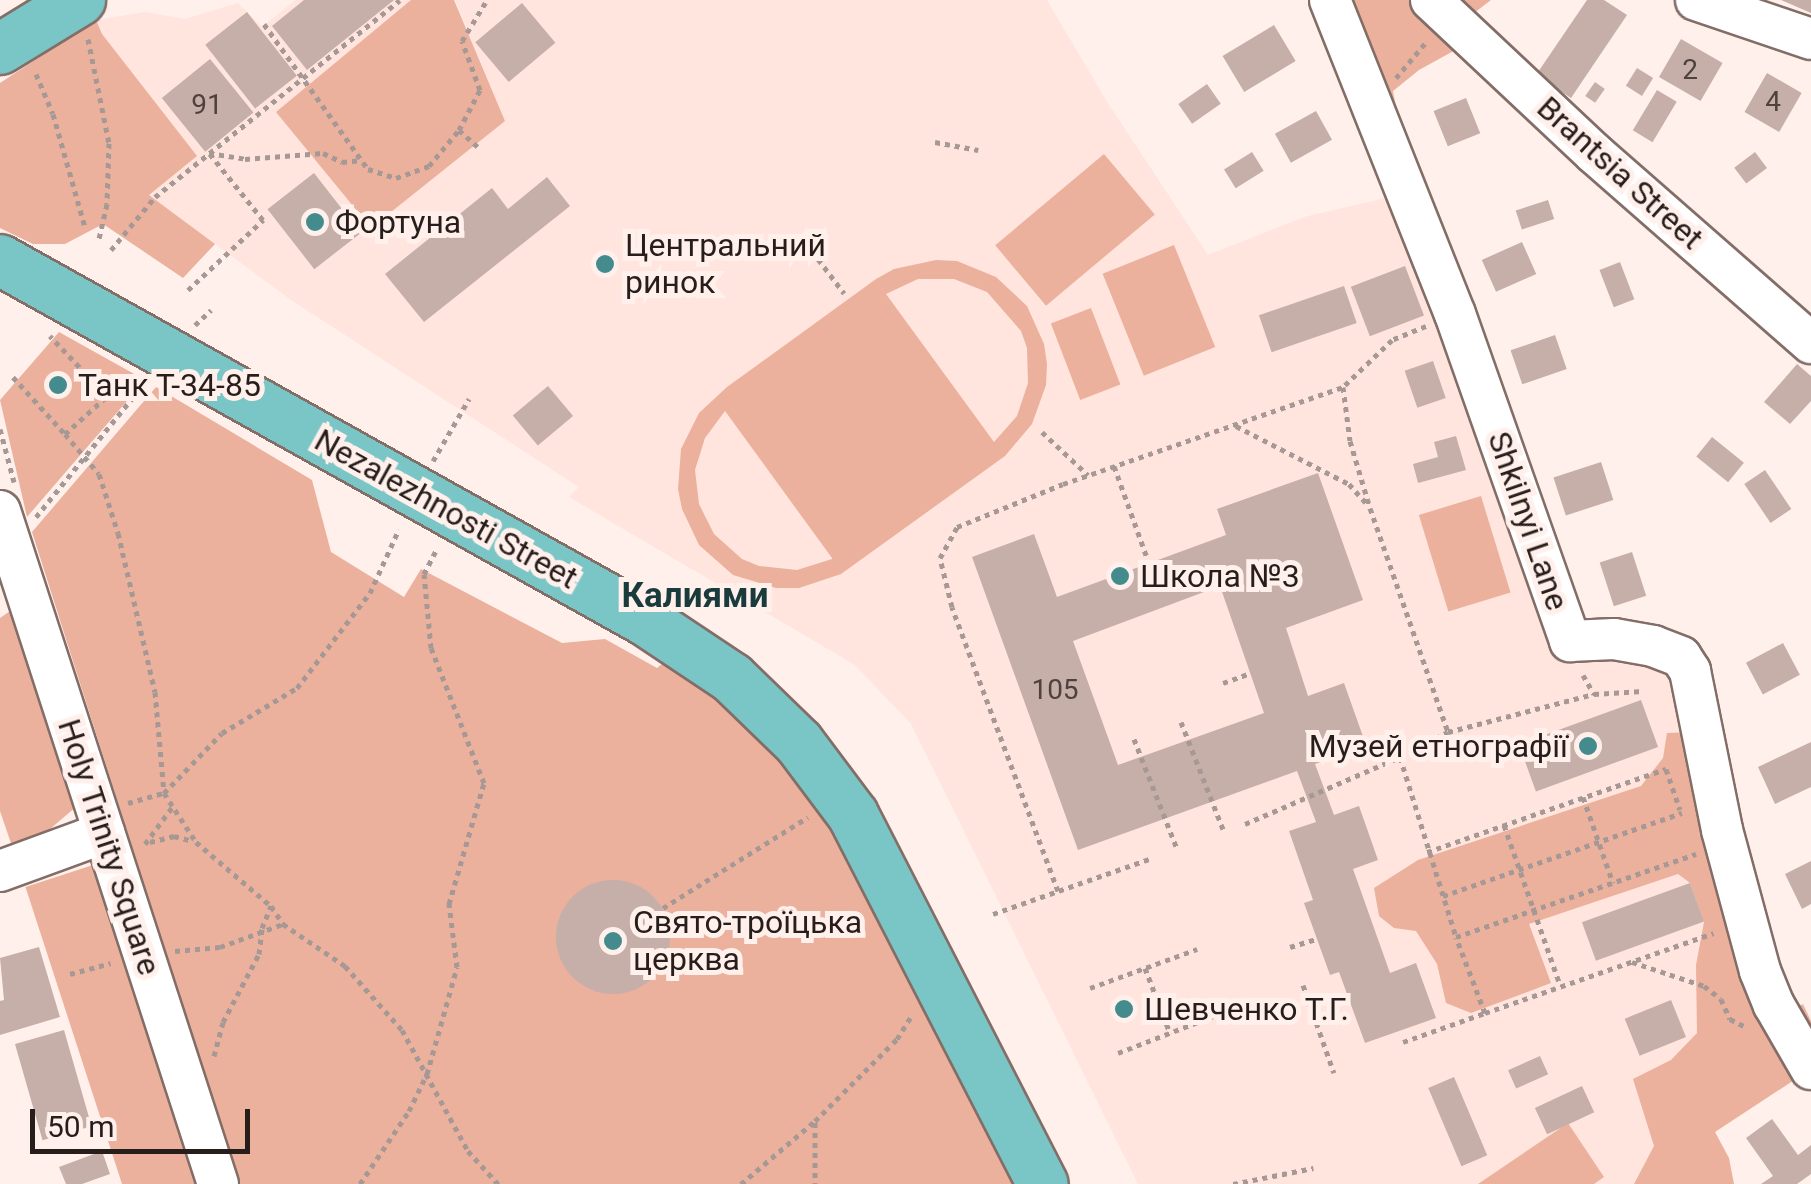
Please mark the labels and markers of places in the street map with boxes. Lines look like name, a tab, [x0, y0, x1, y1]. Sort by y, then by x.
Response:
place label: Фортуна	[335, 203, 461, 241]
marker: Фортуна	[304, 211, 326, 233]
place label: Центральний ринок	[625, 227, 826, 302]
marker: Центральний ринок	[594, 253, 616, 275]
place label: Танк Т-34-85	[78, 366, 262, 404]
marker: Танк Т-34-85	[47, 374, 69, 396]
place label: Школа №3	[1140, 557, 1300, 595]
marker: Школа №3	[1109, 565, 1131, 587]
place label: Музей етнографії	[1309, 727, 1568, 765]
marker: Музей етнографії	[1577, 735, 1599, 757]
place label: Свято-троїцька церква	[633, 904, 862, 979]
marker: Свято-троїцька церква	[602, 930, 624, 952]
place label: Шевченко Т.Г.	[1144, 990, 1350, 1028]
marker: Шевченко Т.Г.	[1113, 998, 1135, 1020]

